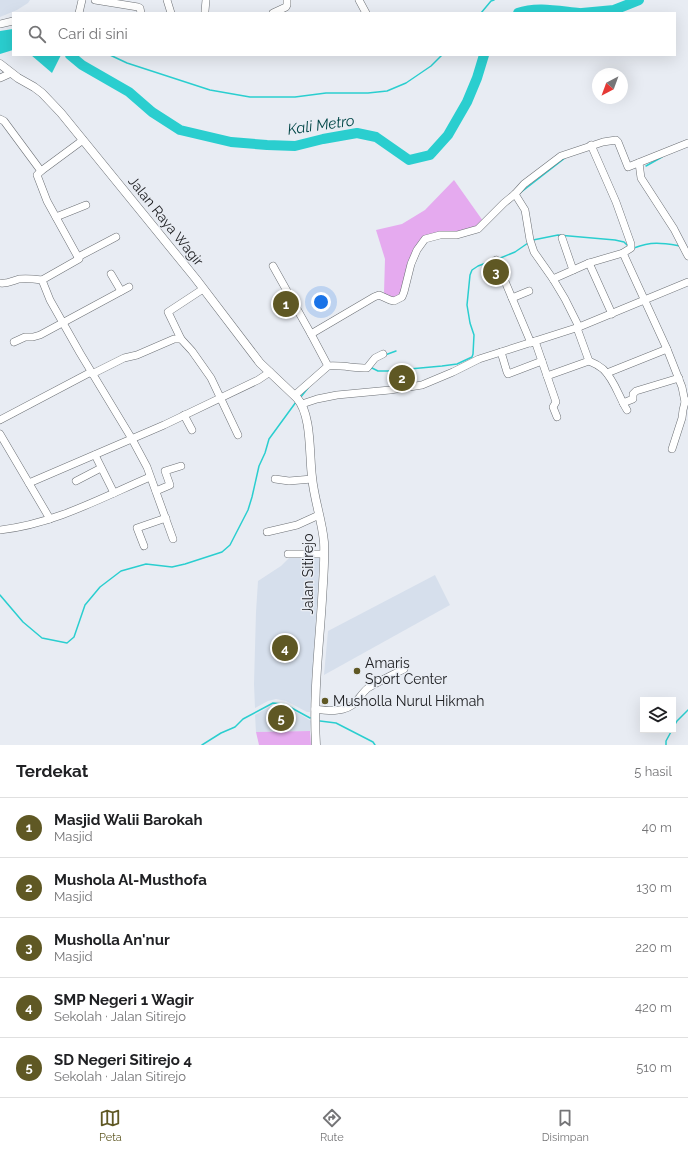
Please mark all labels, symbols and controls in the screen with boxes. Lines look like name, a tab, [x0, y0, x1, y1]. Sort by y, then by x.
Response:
search box	[12, 12, 676, 56]
icon: search	[26, 23, 48, 45]
text: Cari di sini	[58, 25, 128, 43]
north arrow	[592, 68, 628, 104]
water label: Kali Metro	[286, 111, 356, 139]
street label: Jalan Raya Wagir	[125, 173, 207, 269]
pin: 3	[483, 257, 509, 287]
pin: 1	[273, 289, 299, 319]
your location	[311, 292, 331, 312]
pin: 2	[389, 363, 415, 393]
street label: Jalan Sitirejo	[300, 533, 316, 615]
pin: 4	[272, 633, 298, 663]
place label: Amaris Sport Center	[365, 655, 447, 687]
marker: Amaris Sport Center	[352, 666, 362, 676]
place label: Musholla Nurul Hikmah	[333, 693, 484, 709]
marker: Musholla Nurul Hikmah	[320, 696, 330, 706]
map controls	[640, 697, 676, 733]
button: layers	[640, 697, 676, 733]
pin: 5	[268, 703, 294, 733]
text: Terdekat	[16, 761, 88, 781]
text: 5 hasil	[634, 764, 672, 779]
text: Masjid Walii Barokah	[54, 811, 203, 829]
text: 1	[26, 820, 32, 835]
text: 40 m	[642, 820, 672, 835]
text: Masjid	[54, 829, 93, 844]
text: Mushola Al-Musthofa	[54, 871, 207, 889]
text: 2	[25, 880, 33, 895]
text: 130 m	[636, 880, 672, 895]
text: Masjid	[54, 889, 93, 904]
text: Musholla An'nur	[54, 931, 170, 949]
text: 3	[25, 940, 33, 955]
text: 220 m	[635, 940, 672, 955]
text: Masjid	[54, 949, 93, 964]
text: SMP Negeri 1 Wagir	[54, 991, 194, 1009]
text: 4	[25, 1000, 33, 1015]
text: 420 m	[635, 1000, 672, 1015]
text: Sekolah · Jalan Sitirejo	[54, 1009, 186, 1024]
text: SD Negeri Sitirejo 4	[54, 1051, 192, 1069]
text: 5	[25, 1060, 33, 1075]
text: 510 m	[636, 1060, 672, 1075]
text: Sekolah · Jalan Sitirejo	[54, 1069, 186, 1084]
tab: Peta	[99, 1107, 122, 1144]
tab: Rute	[320, 1107, 344, 1144]
tab: Disimpan	[542, 1107, 589, 1144]

